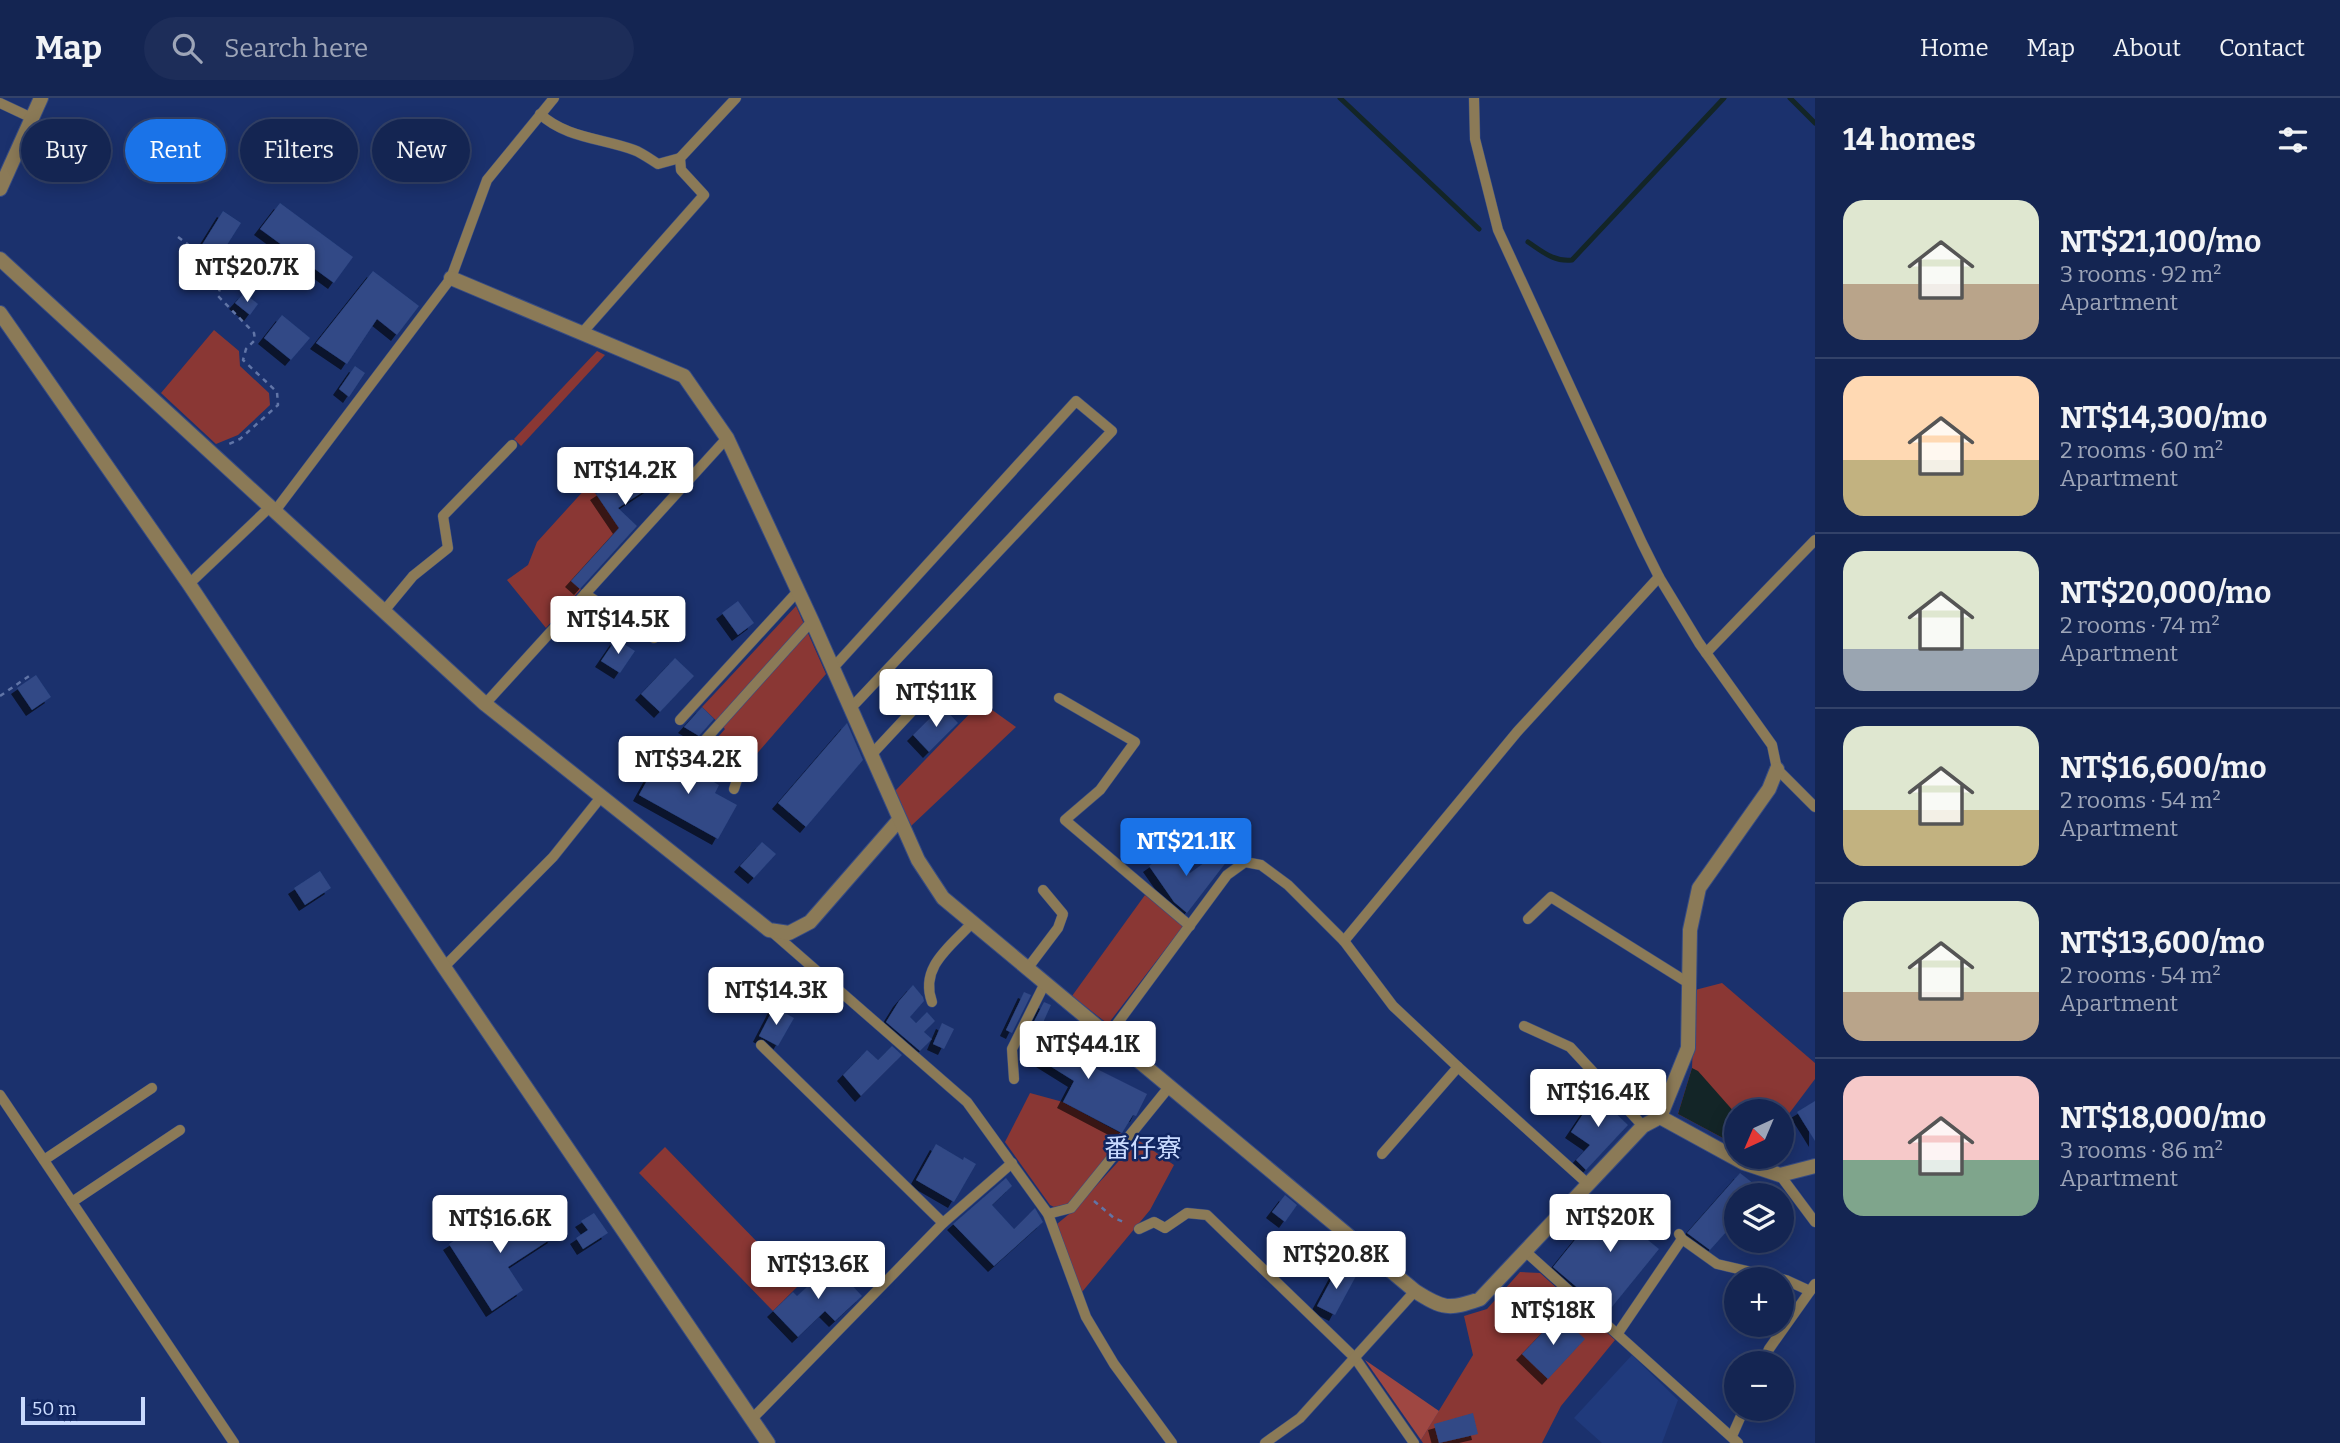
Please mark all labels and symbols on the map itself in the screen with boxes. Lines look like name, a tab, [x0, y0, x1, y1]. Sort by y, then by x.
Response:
pin: NT$20.7K	[175, 244, 319, 304]
pin: NT$14.2K	[553, 448, 697, 507]
pin: NT$14.5K	[546, 596, 690, 656]
pin: NT$11K	[879, 670, 993, 729]
pin: NT$34.2K	[616, 736, 760, 796]
pin: NT$21.1K	[1114, 818, 1258, 878]
pin: NT$14.3K	[704, 968, 848, 1027]
pin: NT$44.1K	[1016, 1021, 1160, 1081]
pin: NT$16.4K	[1526, 1070, 1670, 1129]
north arrow	[1724, 1099, 1794, 1169]
district label: 番仔寮	[1104, 1133, 1182, 1164]
pin: NT$20K	[1553, 1194, 1667, 1254]
pin: NT$16.6K	[428, 1196, 572, 1255]
pin: NT$20.8K	[1264, 1232, 1408, 1291]
pin: NT$13.6K	[746, 1242, 890, 1301]
pin: NT$18K	[1496, 1288, 1610, 1347]
scale bar	[21, 1394, 145, 1426]

